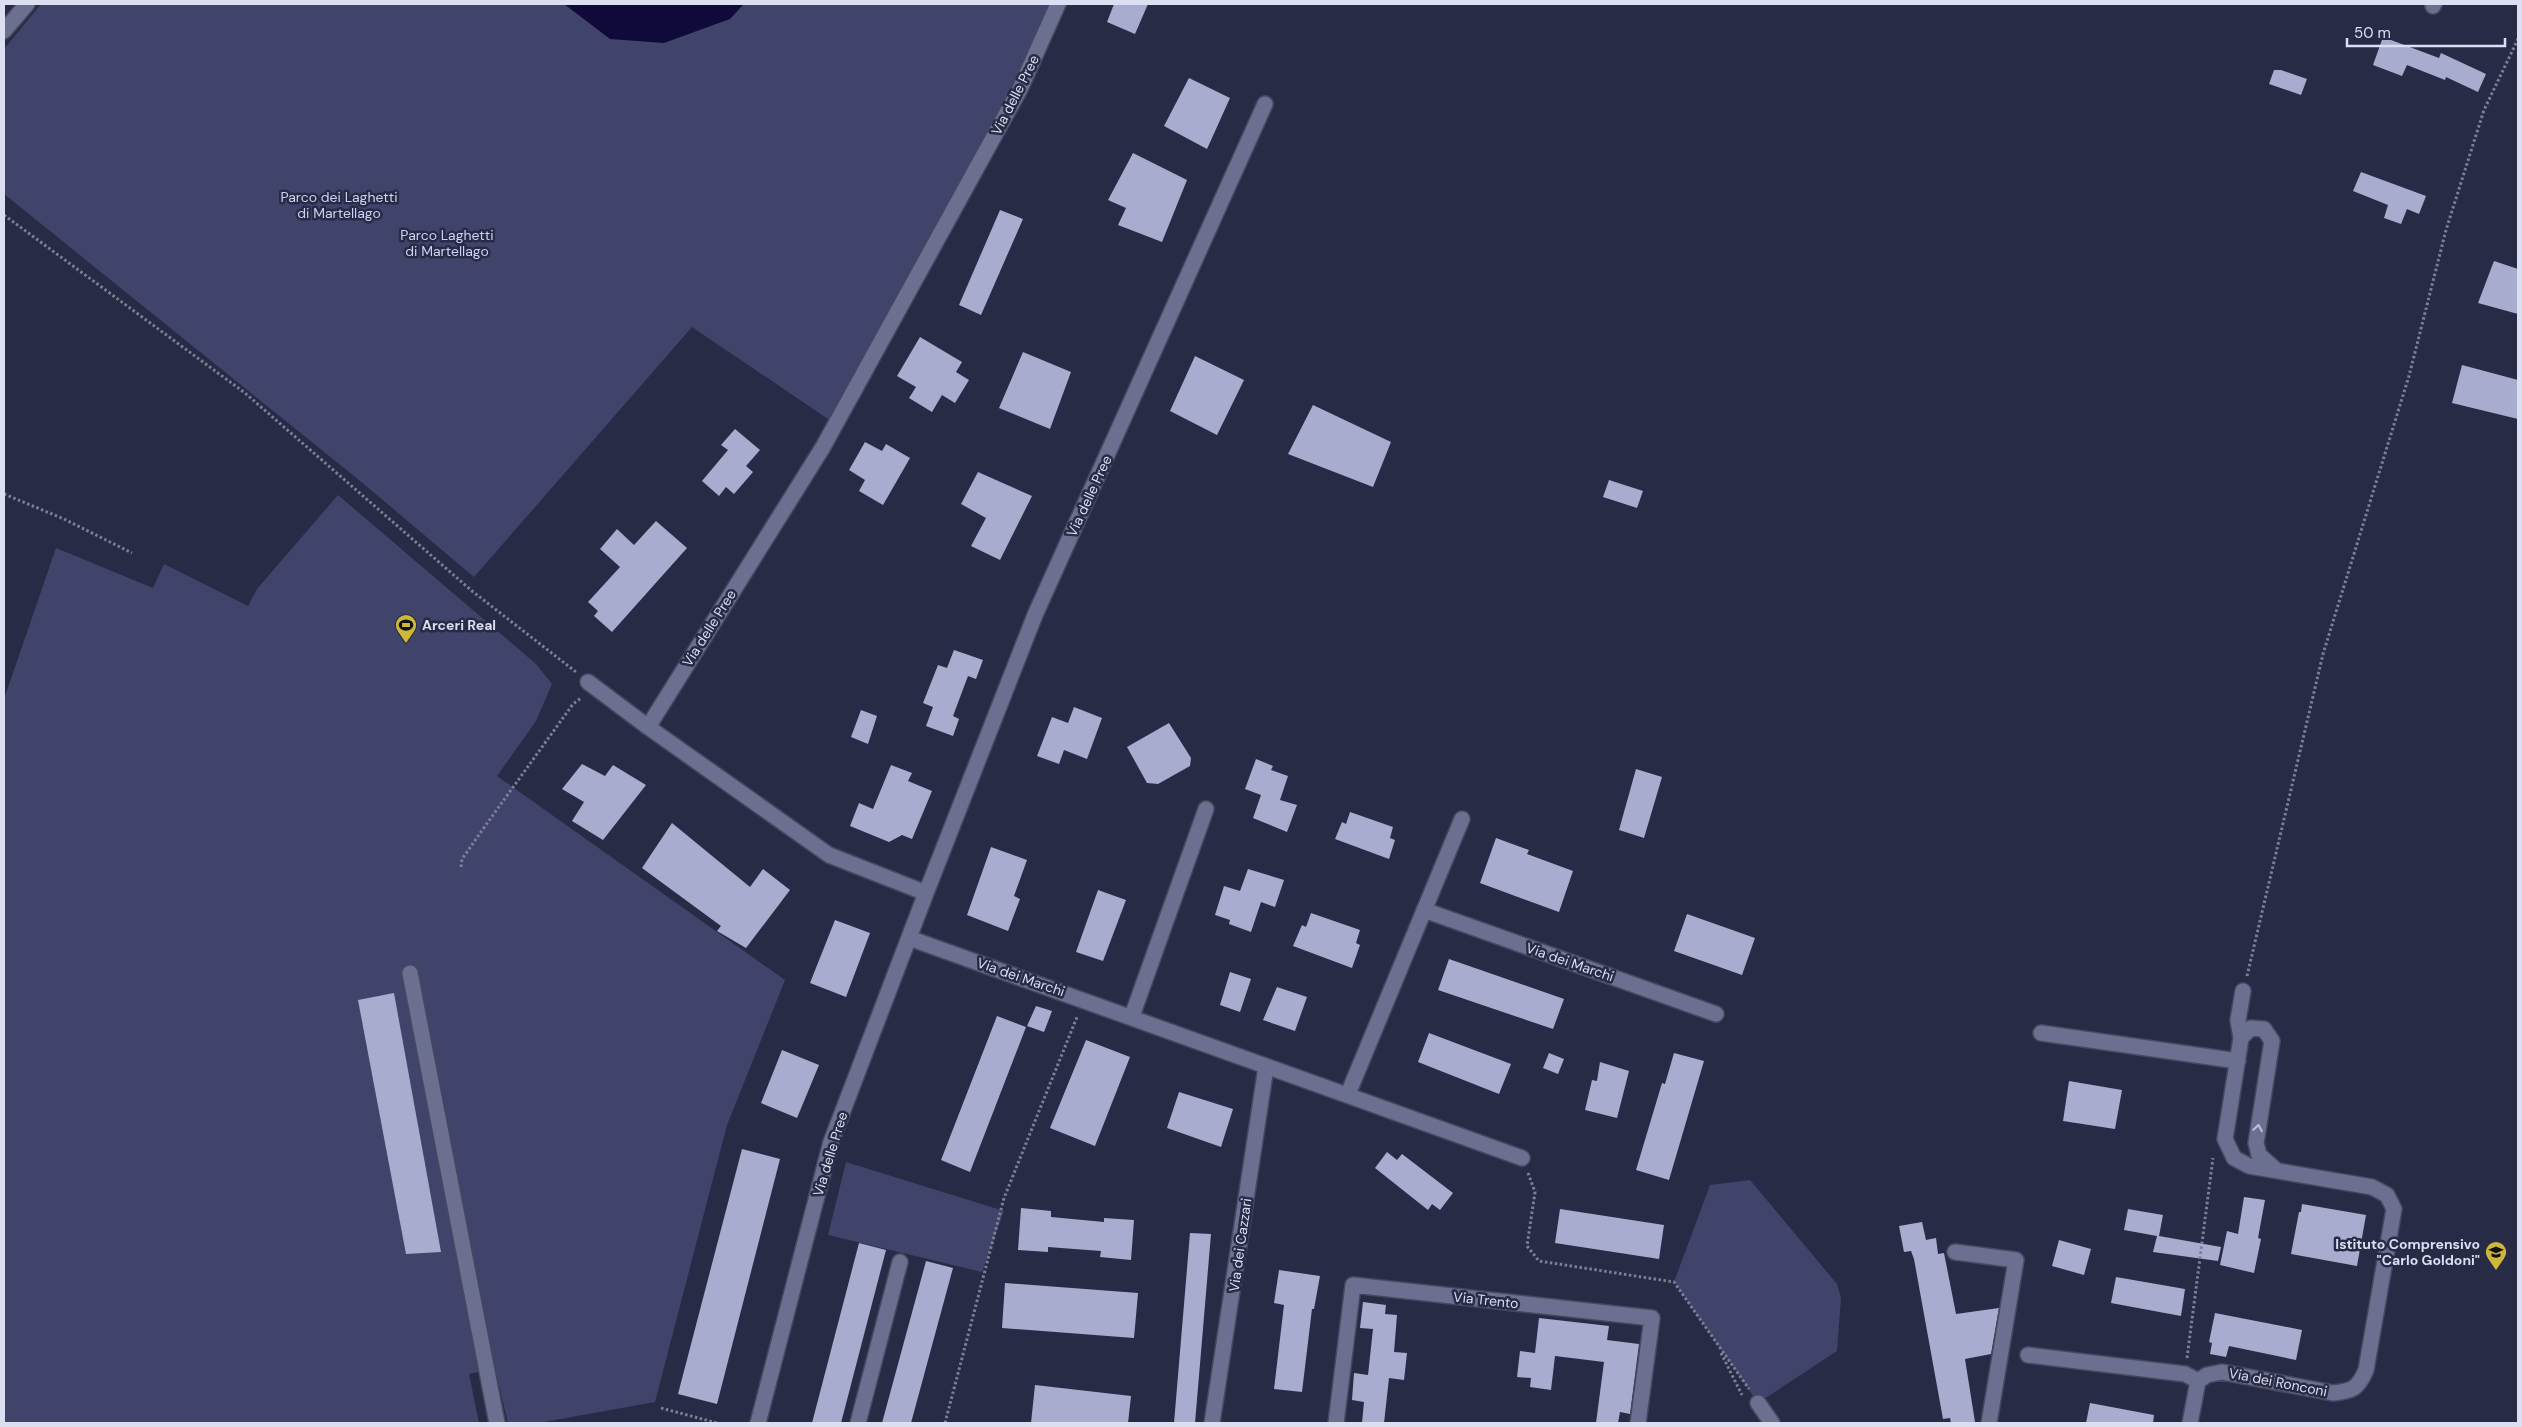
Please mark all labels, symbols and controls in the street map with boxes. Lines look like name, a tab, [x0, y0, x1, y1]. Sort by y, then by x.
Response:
scale bar	[2347, 15, 2504, 47]
text: 50 m	[2354, 23, 2391, 43]
street label: Via delle Pree	[987, 52, 1043, 138]
park label: Parco dei Laghetti di Martellago	[280, 188, 398, 222]
park label: Parco Laghetti di Martellago	[400, 226, 494, 260]
street label: Via delle Pree	[1062, 452, 1116, 540]
street label: Via delle Pree	[678, 586, 740, 670]
sports icon: Arceri Real	[394, 613, 418, 644]
place label: Arceri Real	[422, 616, 496, 634]
street label: Via dei Marchi	[1524, 939, 1616, 985]
street label: Via dei Marchi	[975, 954, 1067, 1000]
street label: Via delle Pree	[809, 1109, 851, 1199]
one-way arrow	[2253, 1124, 2263, 1133]
street label: Via dei Cazzari	[1225, 1197, 1255, 1293]
place label: Istituto Comprensivo "Carlo Goldoni"	[2335, 1235, 2480, 1269]
school or university icon: Istituto Comprensivo "Carlo Goldoni"	[2484, 1240, 2508, 1271]
street label: Via Trento	[1452, 1288, 1520, 1312]
street label: Via dei Ronconi	[2227, 1364, 2329, 1400]

